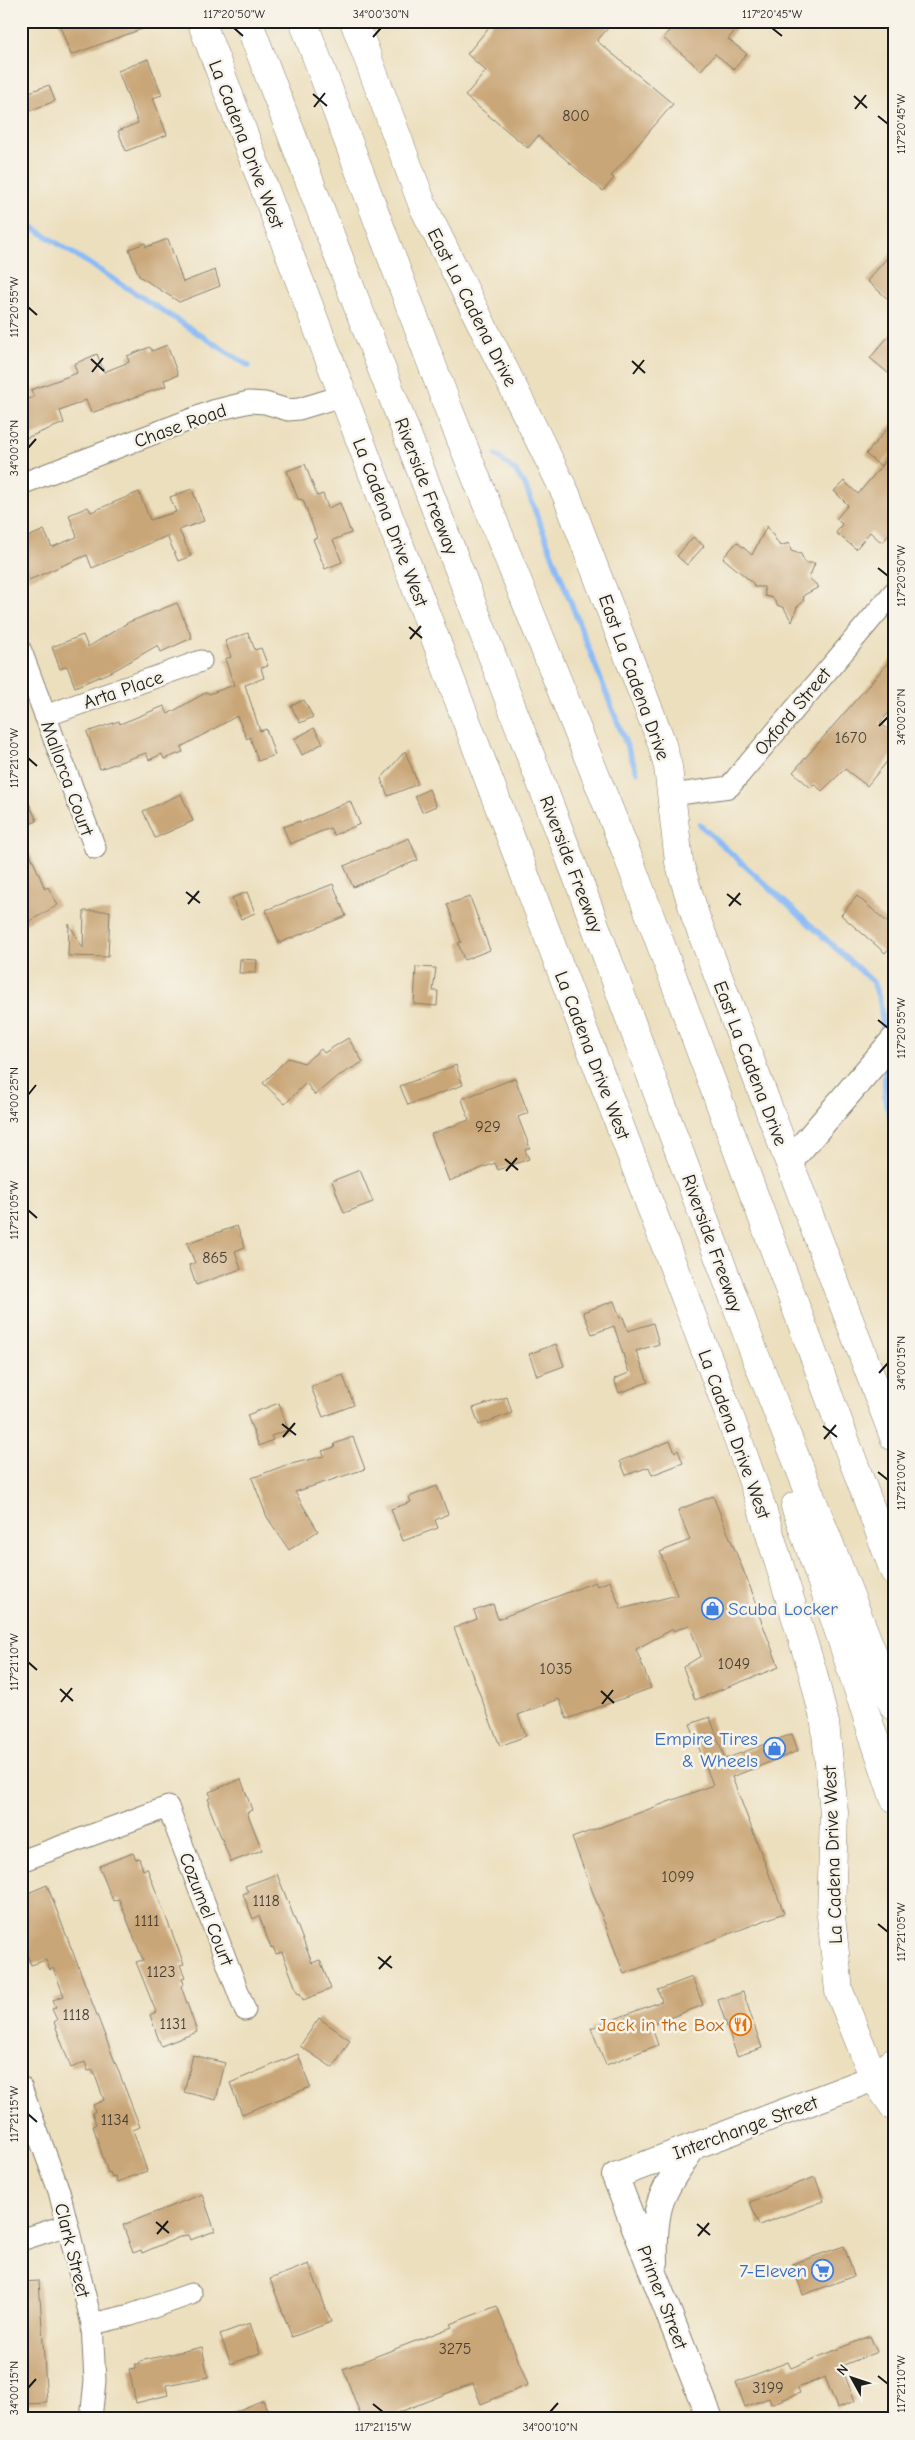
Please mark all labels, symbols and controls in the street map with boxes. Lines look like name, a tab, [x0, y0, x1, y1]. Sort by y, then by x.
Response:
text: 117°20'50"W	[203, 7, 265, 21]
text: 34°00'30"N	[353, 7, 409, 21]
text: 117°20'45"W	[742, 7, 803, 21]
street label: La Cadena Drive West	[204, 57, 288, 232]
text: 117°20'45"W	[894, 93, 908, 154]
house number: 800	[562, 107, 590, 125]
street label: East La Cadena Drive	[423, 225, 522, 390]
text: 117°20'55"W	[7, 276, 21, 337]
street label: Chase Road	[131, 399, 229, 453]
street label: Riverside Freeway	[390, 415, 462, 558]
text: 34°00'30"N	[7, 420, 21, 476]
street label: La Cadena Drive West	[348, 435, 432, 610]
text: 117°20'50"W	[894, 545, 908, 607]
street label: East La Cadena Drive	[594, 591, 674, 763]
street label: Oxford Street	[750, 663, 836, 760]
street label: Arta Place	[81, 666, 166, 714]
text: 34°00'20"N	[894, 689, 908, 745]
street label: Mallorca Court	[36, 718, 98, 839]
text: 117°21'00"W	[7, 727, 21, 788]
house number: 1670	[835, 729, 867, 747]
street label: Riverside Freeway	[535, 793, 607, 936]
street label: La Cadena Drive West	[550, 968, 634, 1143]
street label: East La Cadena Drive	[708, 978, 792, 1149]
text: 117°20'55"W	[894, 997, 908, 1058]
text: 34°00'25"N	[7, 1067, 21, 1123]
house number: 929	[475, 1118, 501, 1136]
street label: Riverside Freeway	[677, 1171, 747, 1316]
text: 117°21'05"W	[7, 1180, 21, 1240]
house number: 865	[202, 1249, 228, 1267]
text: 34°00'15"N	[894, 1336, 908, 1390]
street label: La Cadena Drive West	[693, 1347, 775, 1522]
text: 117°21'00"W	[894, 1449, 908, 1510]
shop icon: Scuba Locker	[700, 1596, 724, 1620]
place label: Scuba Locker	[728, 1598, 838, 1620]
text: 117°21'10"W	[7, 1633, 21, 1691]
house number: 1049	[718, 1655, 750, 1673]
house number: 1035	[540, 1660, 572, 1678]
place label: Empire Tires & Wheels	[655, 1728, 758, 1772]
shop icon: Empire Tires & Wheels	[762, 1737, 786, 1761]
street label: La Cadena Drive West	[819, 1765, 847, 1944]
street label: Cozumel Court	[174, 1850, 238, 1969]
house number: 1099	[661, 1868, 695, 1886]
house number: 1118	[252, 1892, 280, 1910]
text: 117°21'05"W	[894, 1902, 908, 1962]
house number: 1111	[134, 1912, 160, 1930]
house number: 1123	[146, 1963, 176, 1981]
house number: 1118	[62, 2006, 90, 2024]
restaurant icon: Jack in the Box	[728, 2012, 752, 2036]
place label: Jack in the Box	[598, 2014, 725, 2036]
house number: 1131	[159, 2015, 187, 2033]
text: 117°21'15"W	[7, 2085, 21, 2142]
street label: Interchange Street	[670, 2091, 821, 2164]
house number: 1134	[101, 2111, 129, 2129]
street label: Clark Street	[50, 2201, 94, 2300]
street label: Primer Street	[632, 2242, 692, 2353]
supermarket icon: 7-Eleven	[811, 2258, 835, 2282]
place label: 7-Eleven	[739, 2260, 807, 2282]
house number: 3275	[439, 2340, 471, 2358]
north arrow	[828, 2352, 878, 2402]
text: 117°21'10"W	[894, 2355, 908, 2413]
text: 34°00'15"N	[7, 2361, 21, 2415]
text: N	[833, 2361, 852, 2379]
house number: 3199	[752, 2379, 784, 2397]
text: 117°21'15"W	[355, 2420, 412, 2434]
text: 34°00'10"N	[522, 2420, 578, 2434]

